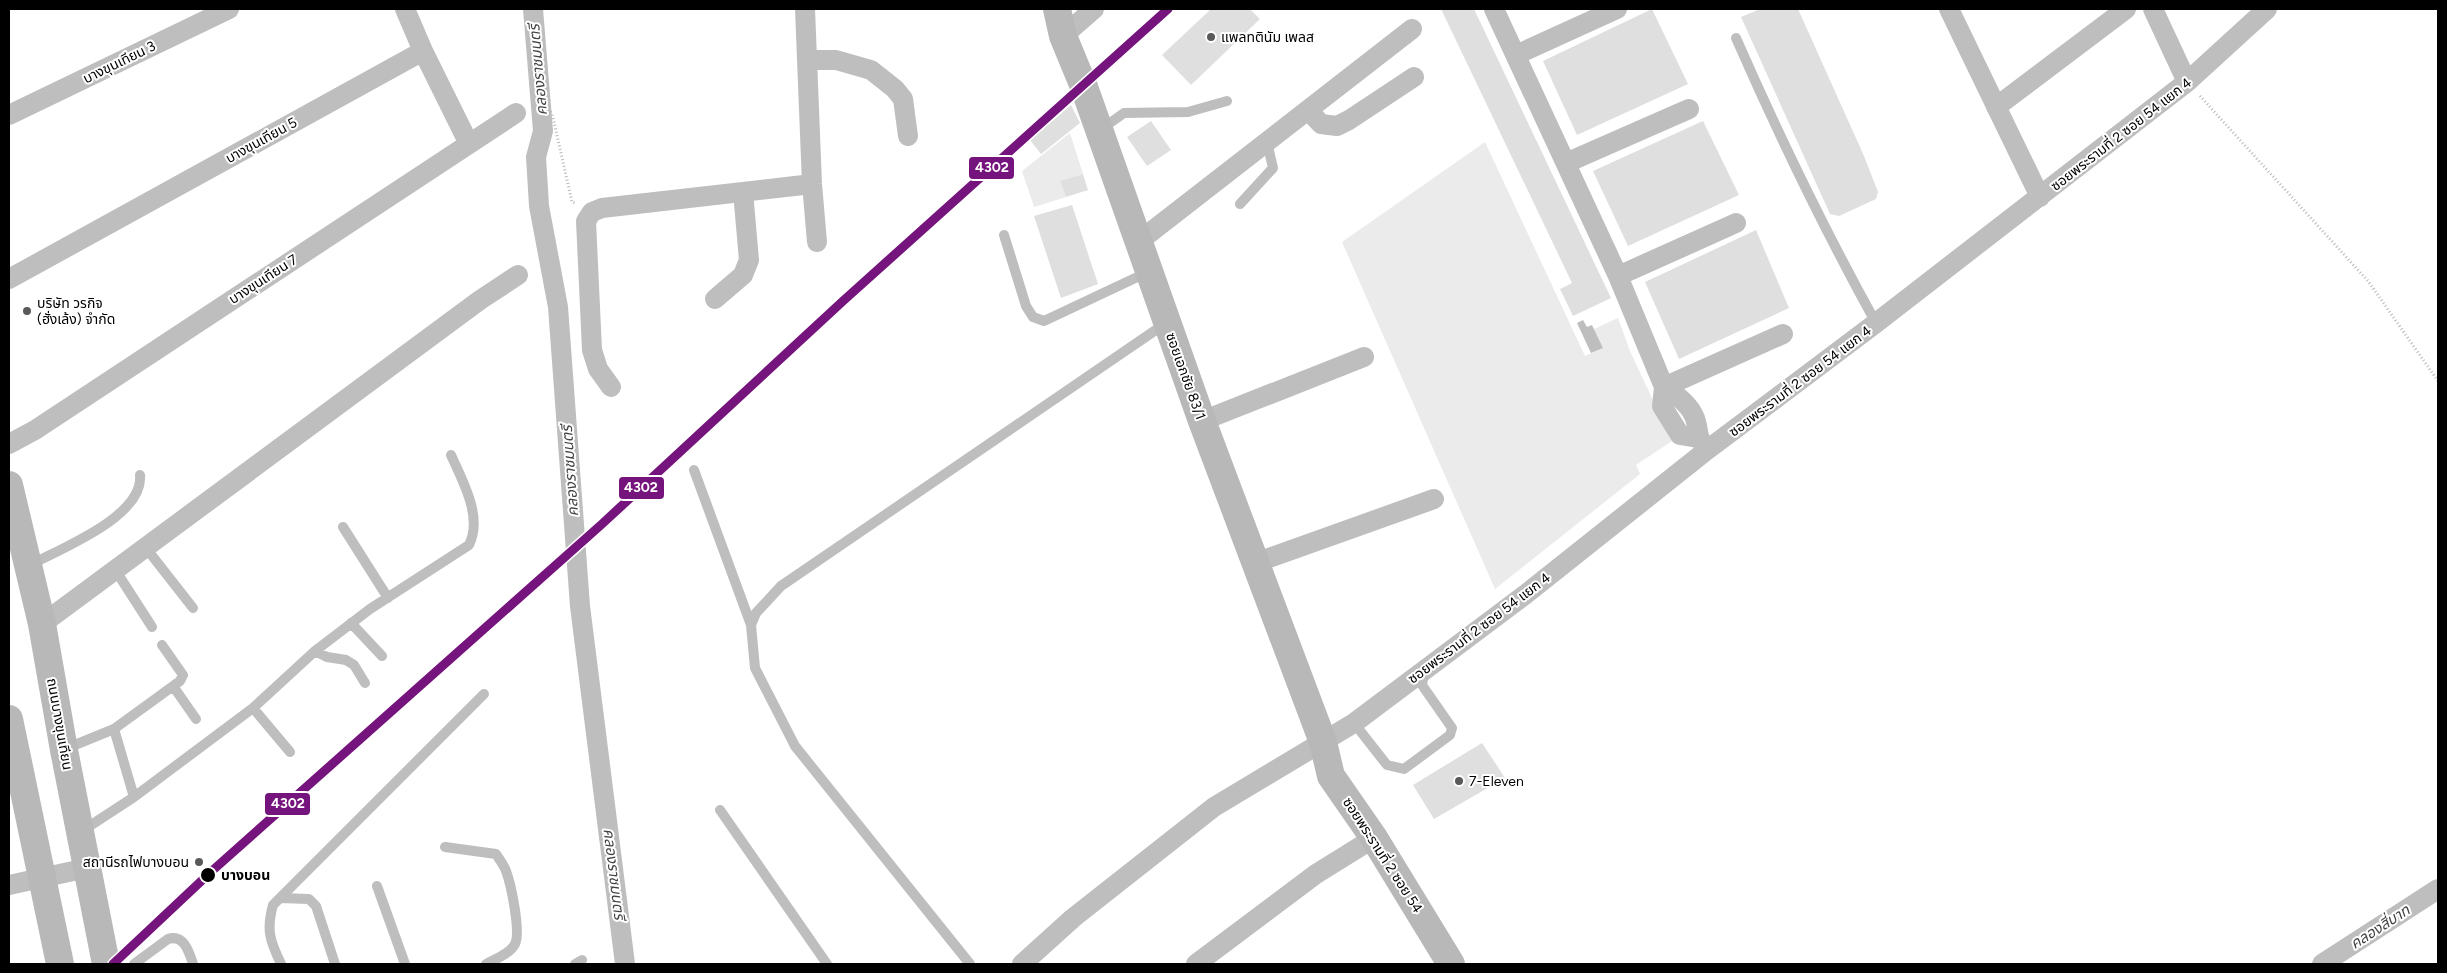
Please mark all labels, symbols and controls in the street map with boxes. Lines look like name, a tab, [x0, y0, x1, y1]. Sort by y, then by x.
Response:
water label: คลองราชมนตรี	[525, 21, 551, 116]
place label: แพลทตินัม เพลส	[1221, 29, 1314, 46]
marker: แพลทตินัม เพลส	[1205, 31, 1217, 43]
street label: บางขุนเทียน 3	[80, 38, 158, 87]
street label: ซอยพระรามที่ 2 ซอย 54 แยก 4	[2046, 72, 2195, 195]
street label: บางขุนเทียน 5	[223, 114, 300, 167]
line badge: 4302	[968, 156, 1015, 180]
text: 4302	[975, 159, 1009, 176]
street label: บางขุนเทียน 7	[226, 251, 301, 308]
place label: บริษัท วรกิจ (ฮั่งเล้ง) จำกัด	[37, 295, 115, 328]
marker: บริษัท วรกิจ (ฮั่งเล้ง) จำกัด	[21, 305, 33, 317]
street label: ซอยพระรามที่ 2 ซอย 54 แยก 4	[1724, 320, 1875, 441]
street label: ซอยเอกชัย 83/1	[1162, 330, 1209, 422]
water label: คลองราชมนตรี	[558, 422, 582, 517]
line badge: 4302	[618, 476, 665, 500]
text: 4302	[624, 479, 658, 496]
street label: ซอยพระรามที่ 2 ซอย 54 แยก 4	[1403, 567, 1554, 688]
street label: ถนนบางขุนเทียน	[43, 677, 76, 771]
place label: 7-Eleven	[1469, 773, 1524, 790]
marker: 7-Eleven	[1453, 775, 1465, 787]
line badge: 4302	[264, 792, 311, 816]
street label: ซอยพระรามที่ 2 ซอย 54	[1339, 793, 1428, 916]
text: 4302	[271, 795, 305, 812]
water label: คลองราชมนตรี	[599, 828, 629, 923]
place label: สถานีรถไฟบางบอน	[83, 854, 189, 871]
marker: สถานีรถไฟบางบอน	[193, 856, 205, 868]
marker: บางบอน	[199, 866, 217, 884]
place label: บางบอน	[221, 867, 270, 884]
water label: คลองสี่บาท	[2346, 899, 2414, 953]

